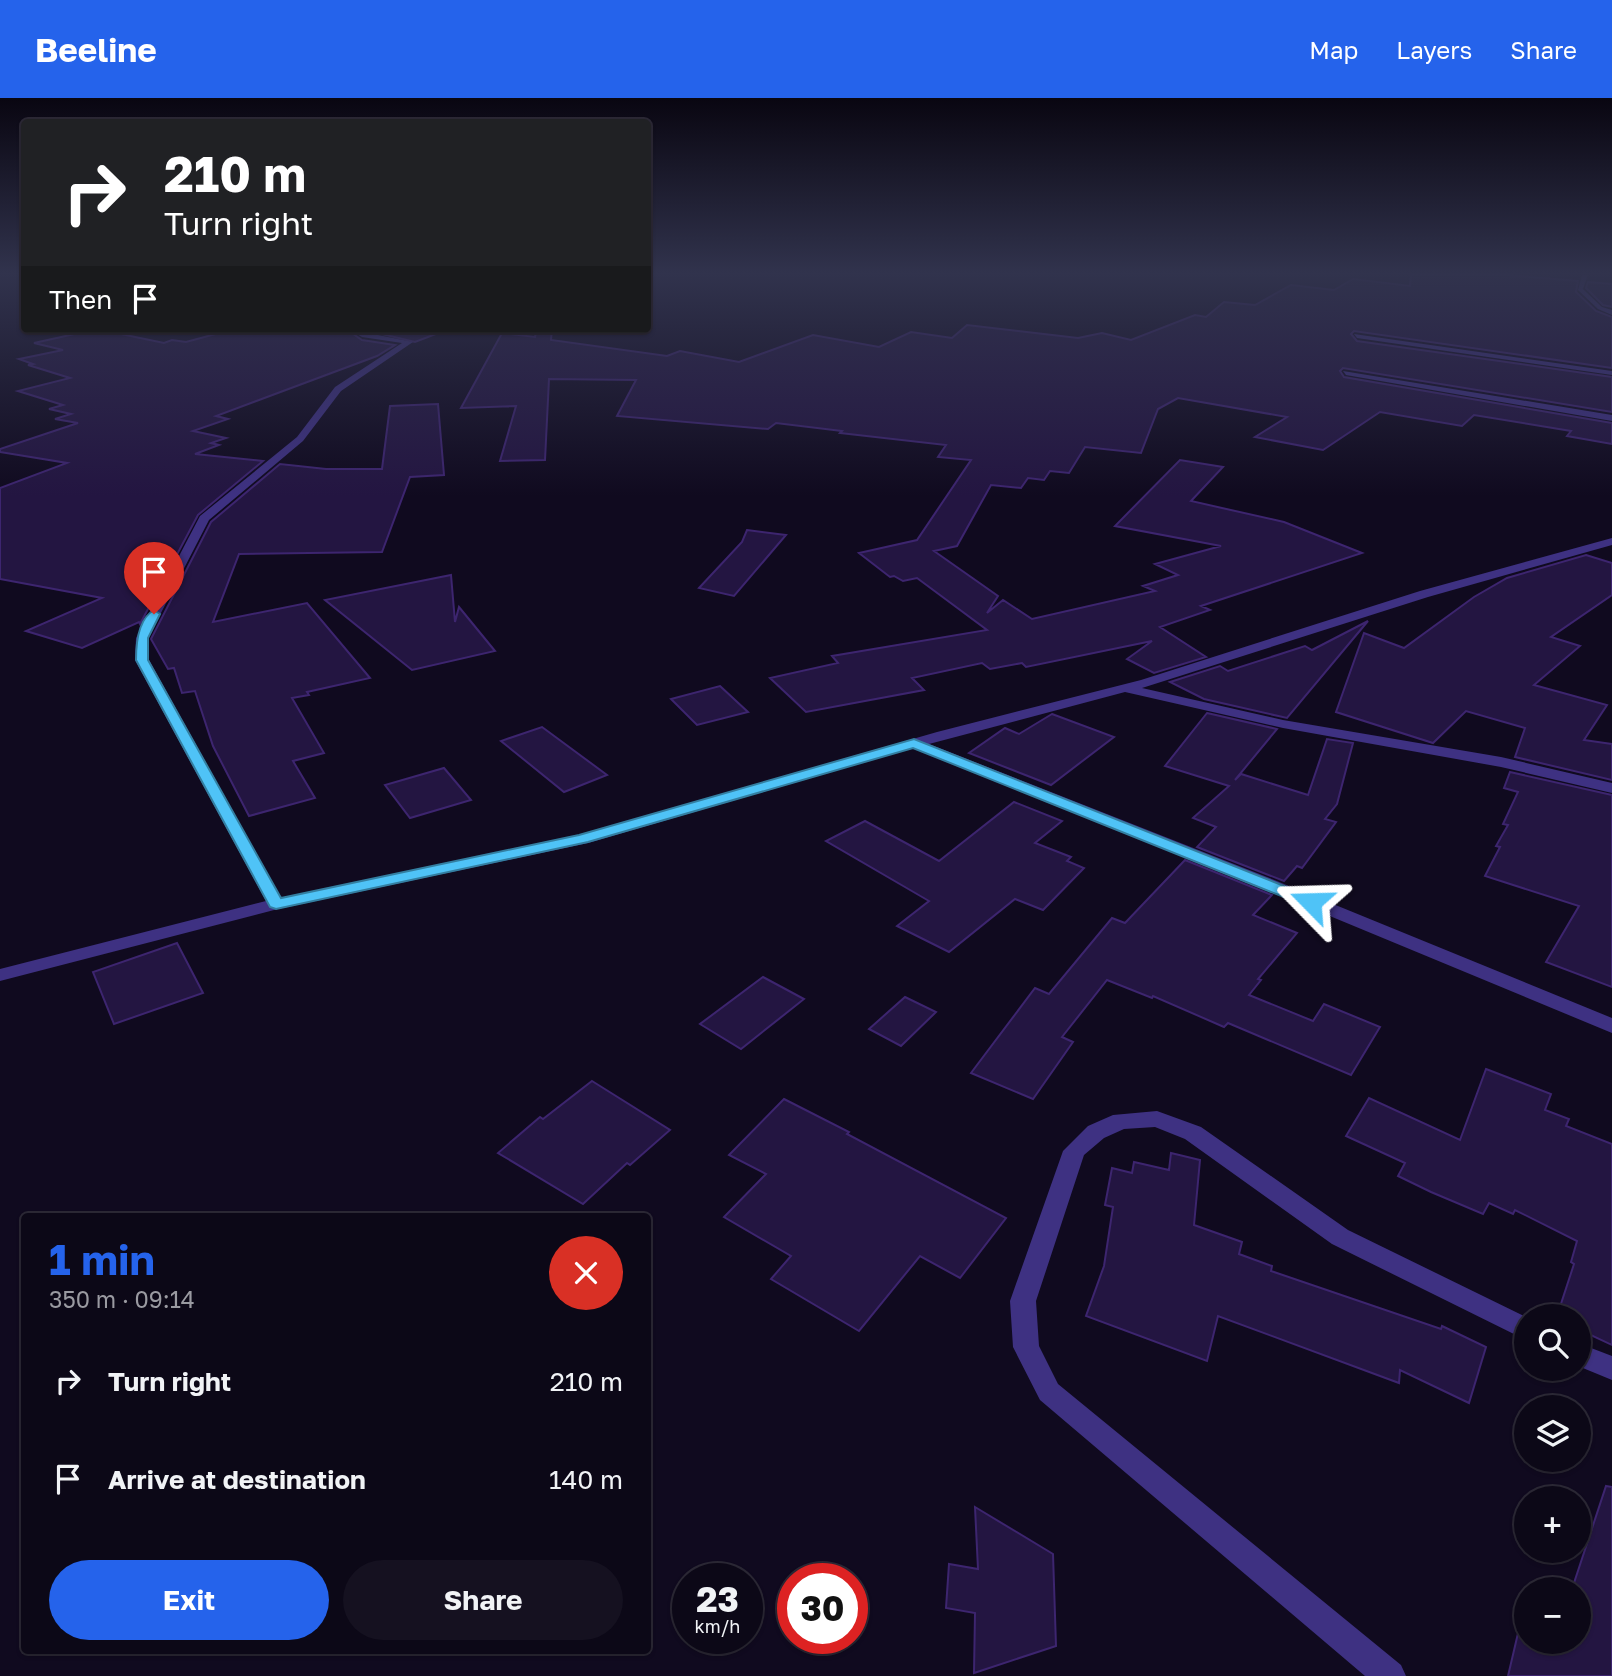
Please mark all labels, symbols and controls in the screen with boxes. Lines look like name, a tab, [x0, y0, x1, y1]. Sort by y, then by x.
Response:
text: Beeline	[35, 30, 157, 69]
text: Map	[1309, 35, 1358, 64]
text: Layers	[1396, 35, 1472, 64]
text: Share	[1510, 35, 1577, 64]
text: 210 m	[164, 144, 306, 203]
icon: right	[49, 147, 140, 238]
text: Turn right	[164, 204, 313, 242]
icon: arrive	[126, 280, 164, 318]
text: Then	[49, 284, 112, 315]
pin	[124, 542, 184, 614]
icon: arrive	[135, 553, 173, 591]
position arrow	[1274, 865, 1348, 939]
text: 1 min	[49, 1234, 155, 1284]
button: close	[549, 1236, 623, 1310]
text: 350 m · 09:14	[49, 1285, 195, 1313]
map controls	[1514, 1304, 1591, 1654]
button: search	[1514, 1304, 1591, 1381]
icon: right	[49, 1362, 87, 1400]
text: Turn right	[108, 1366, 231, 1397]
text: 210 m	[550, 1366, 623, 1397]
button: layers	[1514, 1395, 1591, 1472]
icon: arrive	[49, 1460, 87, 1498]
text: Arrive at destination	[108, 1464, 366, 1495]
text: 140 m	[549, 1464, 623, 1495]
button: +	[1514, 1486, 1591, 1563]
button: Exit	[49, 1560, 329, 1640]
button: Share	[343, 1560, 623, 1640]
speed limit sign: 30	[777, 1563, 868, 1654]
button: −	[1514, 1577, 1591, 1654]
text: 23	[696, 1578, 739, 1620]
text: km/h	[695, 1615, 740, 1637]

